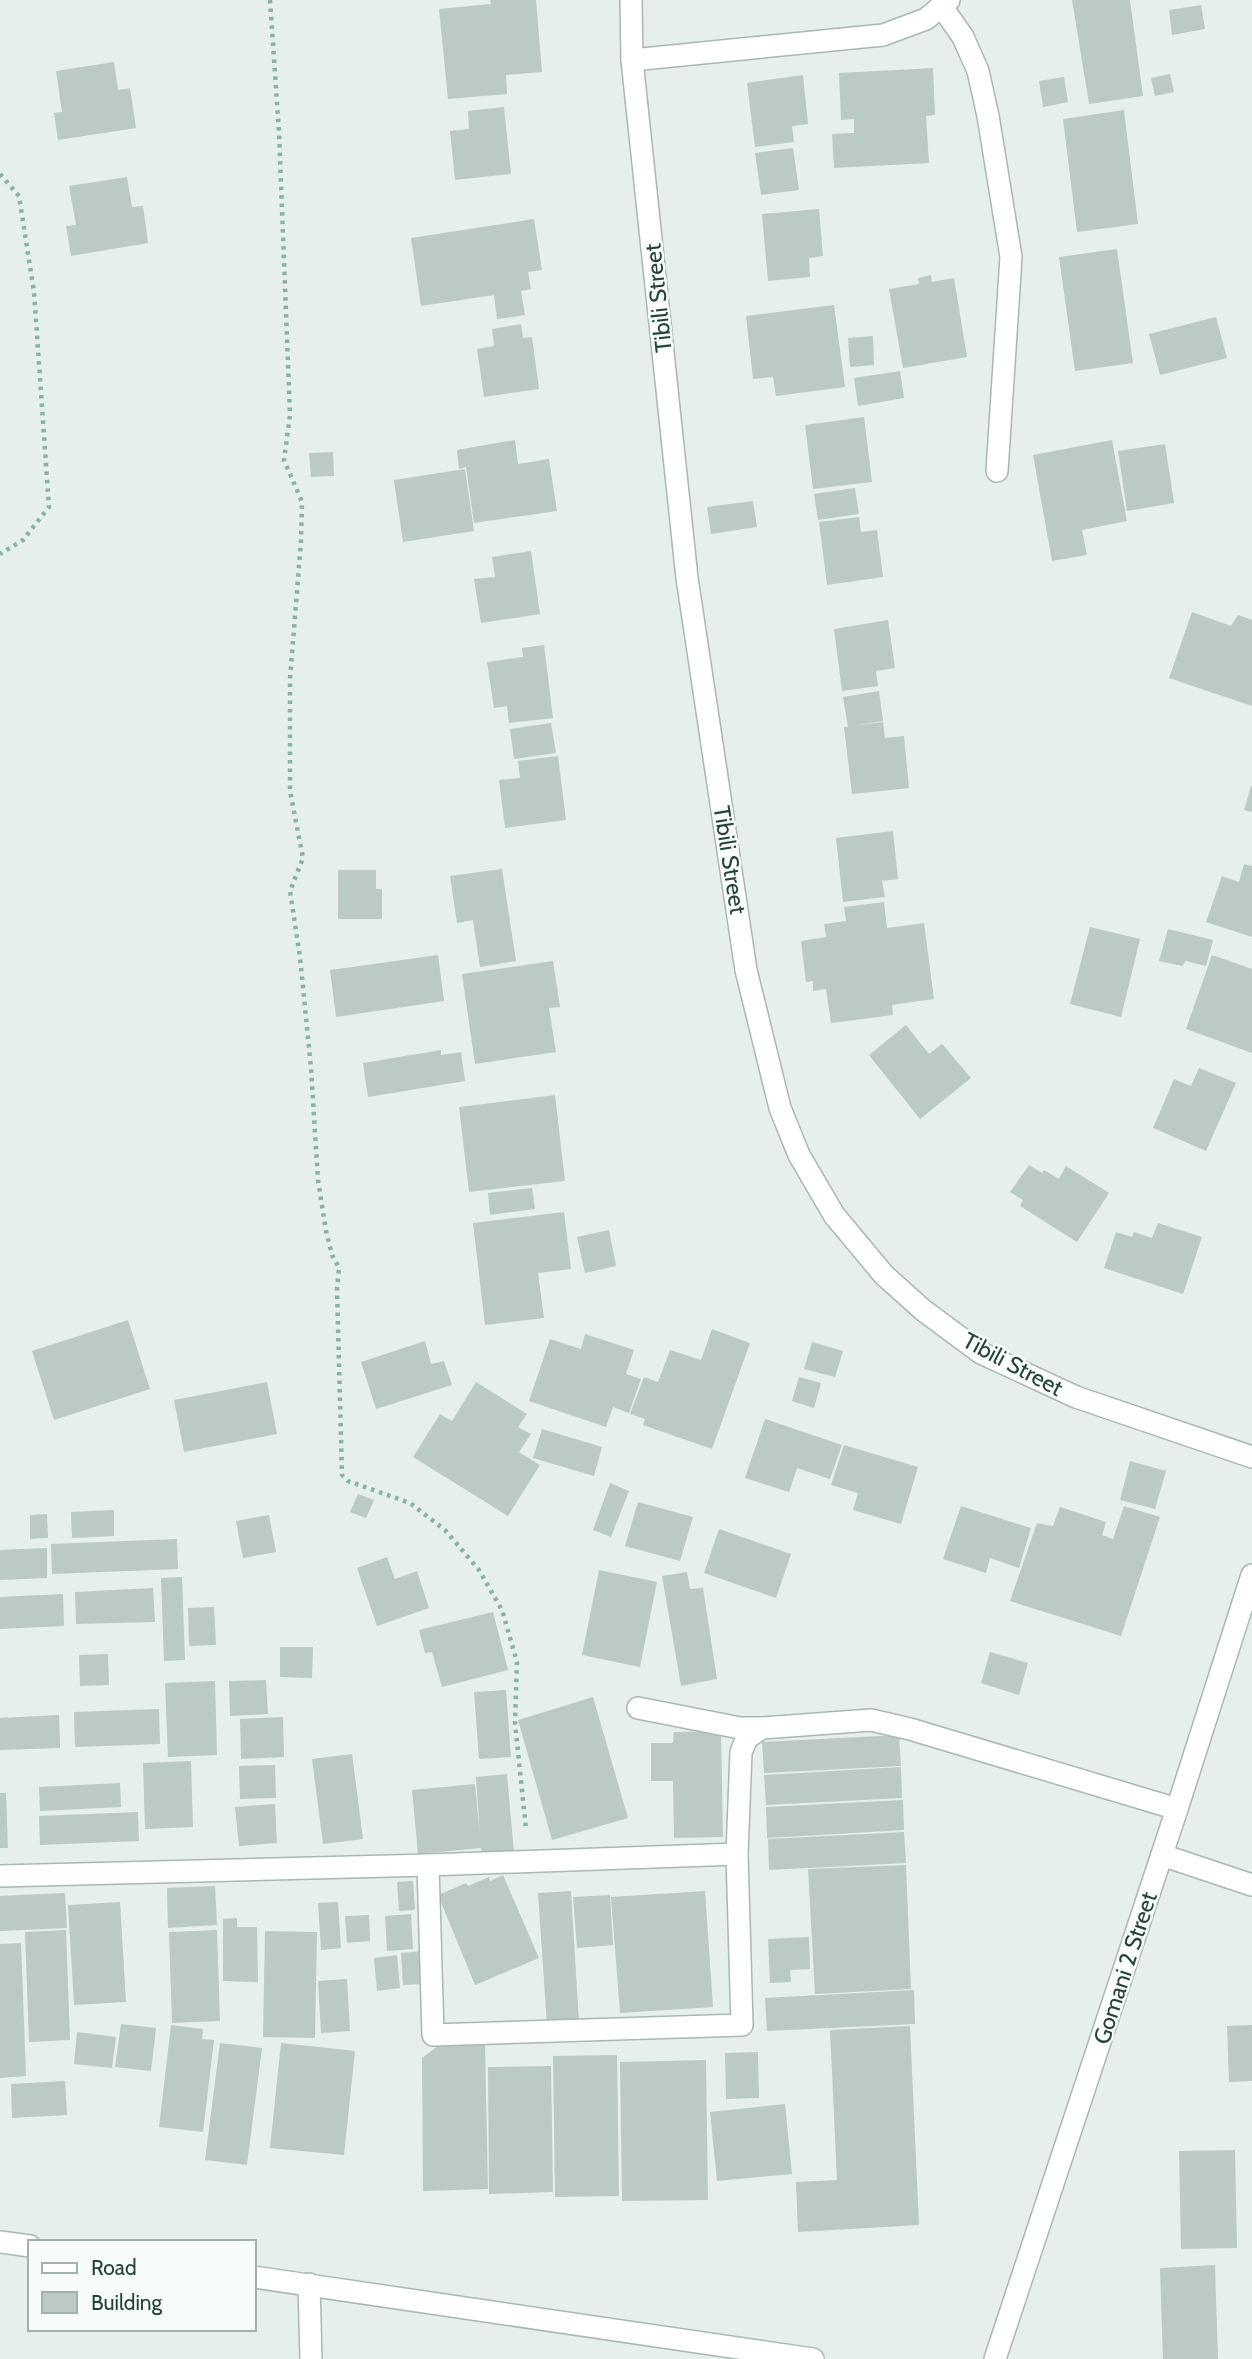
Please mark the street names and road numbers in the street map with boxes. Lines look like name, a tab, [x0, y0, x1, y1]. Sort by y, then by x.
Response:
street label: Tibili Street	[638, 242, 678, 354]
street label: Tibili Street	[708, 804, 752, 916]
street label: Tibili Street	[958, 1326, 1068, 1402]
street label: Gomani 2 Street	[1087, 1888, 1163, 2048]

